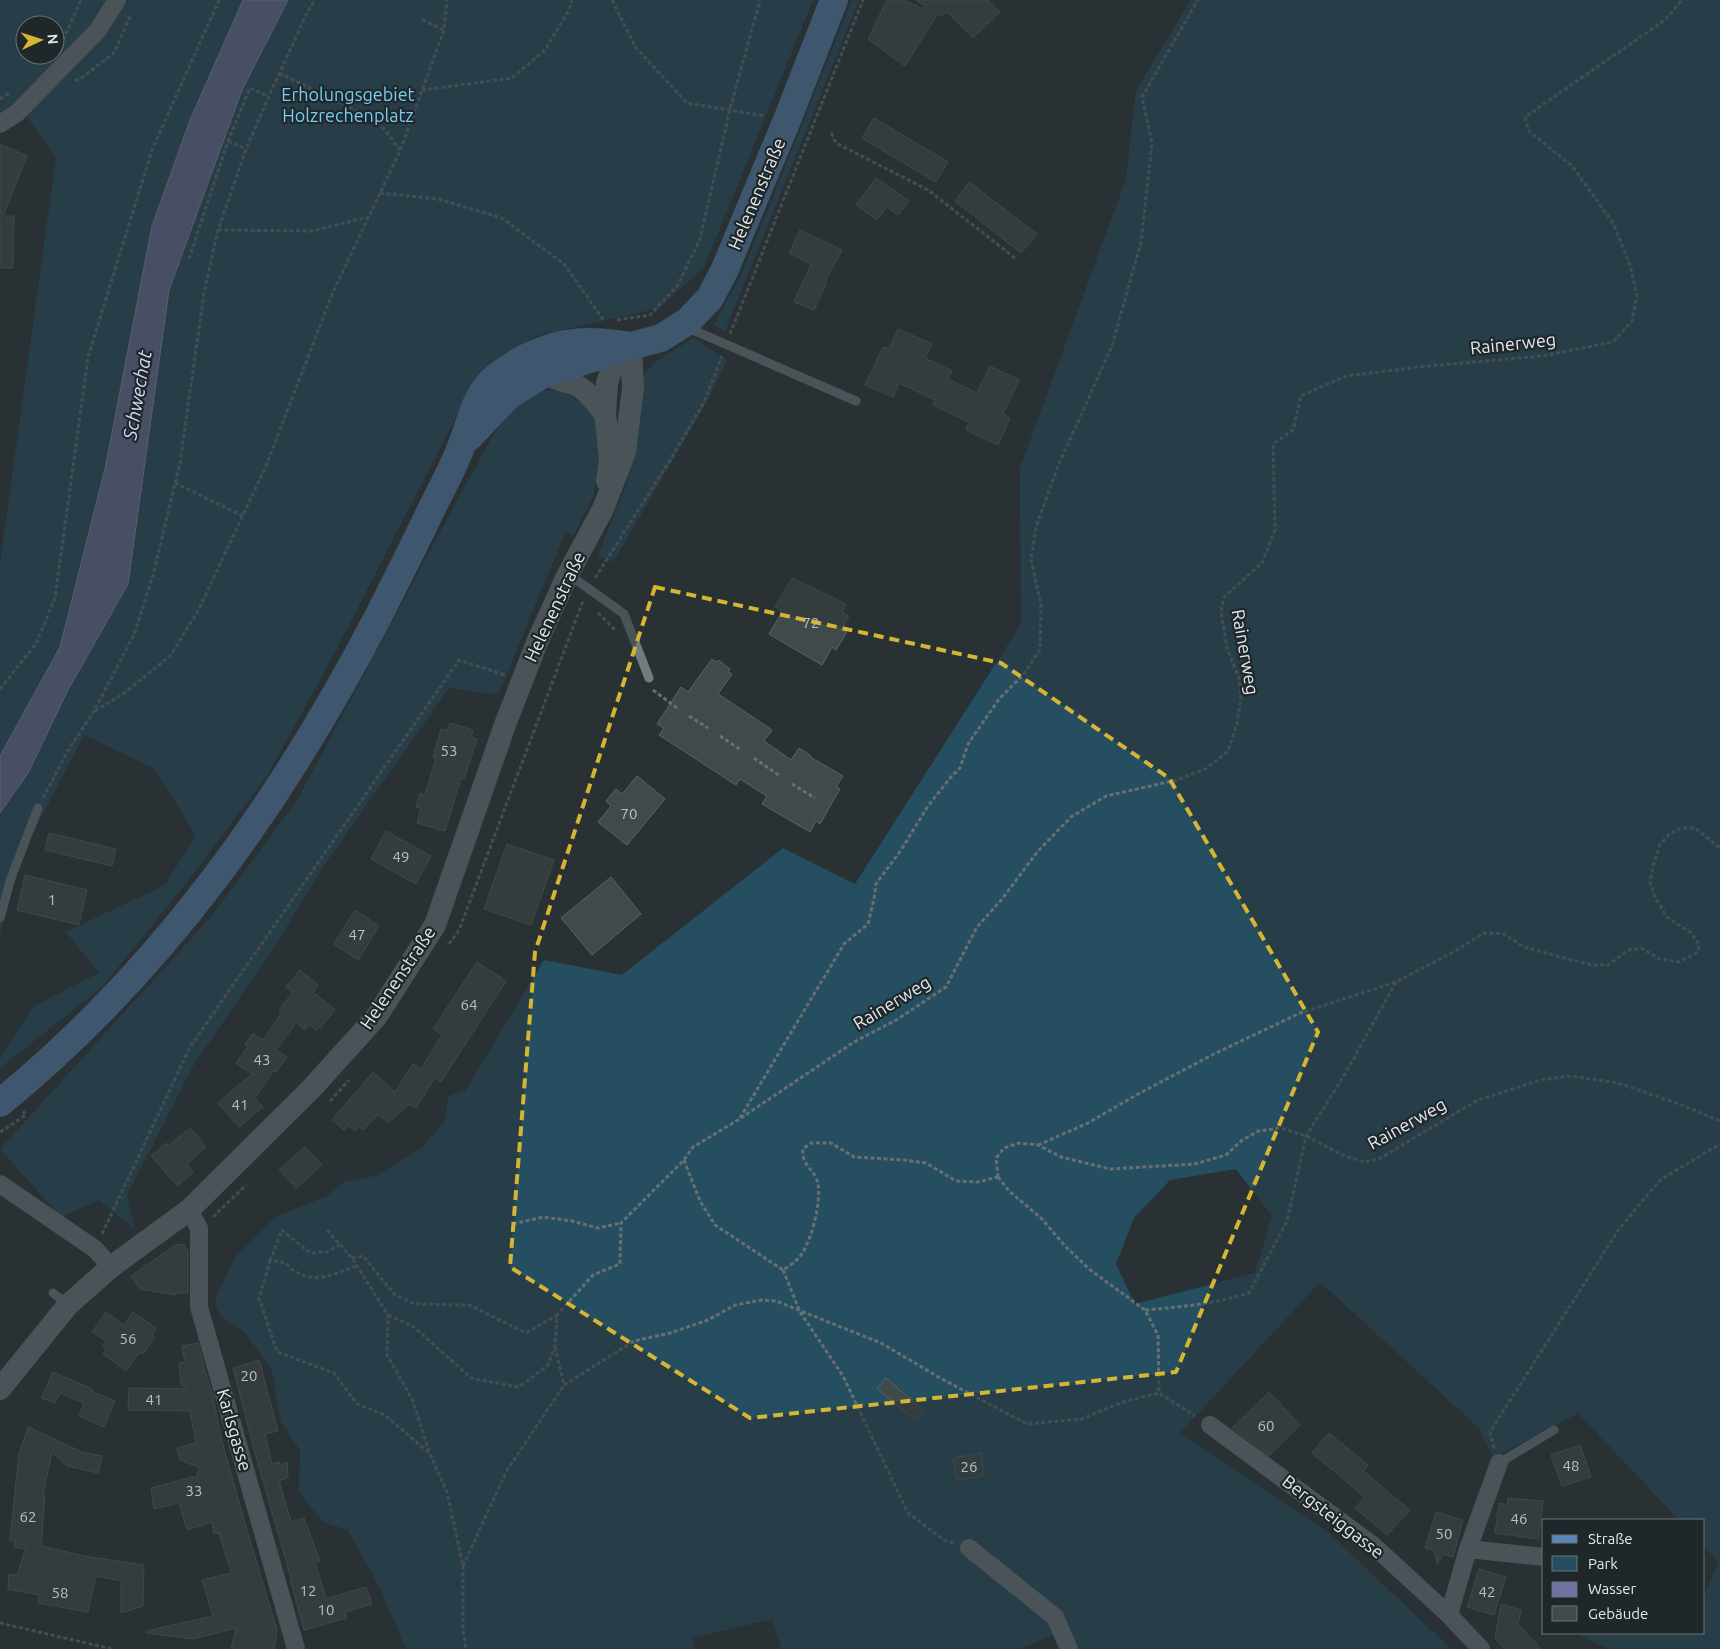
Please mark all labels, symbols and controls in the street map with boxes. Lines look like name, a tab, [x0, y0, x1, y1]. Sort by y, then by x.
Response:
north arrow	[15, 15, 65, 65]
text: N	[45, 33, 61, 45]
park label: Erholungsgebiet Holzrechenplatz	[281, 84, 415, 125]
street label: Helenenstraße	[724, 135, 789, 252]
street label: Rainerweg	[1469, 329, 1557, 357]
water label: Schwechat	[118, 348, 156, 442]
street label: Helenenstraße	[520, 548, 588, 665]
street label: Rainerweg	[1229, 608, 1263, 696]
house number: 72	[803, 614, 819, 631]
house number: 53	[441, 742, 457, 759]
house number: 70	[621, 805, 637, 822]
house number: 49	[393, 848, 409, 865]
house number: 1	[48, 891, 56, 908]
street label: Helenenstraße	[356, 922, 439, 1033]
house number: 47	[349, 926, 365, 943]
street label: Rainerweg	[849, 971, 934, 1033]
house number: 64	[461, 996, 477, 1013]
house number: 43	[254, 1051, 270, 1068]
street label: Rainerweg	[1364, 1093, 1449, 1153]
house number: 41	[232, 1096, 248, 1113]
house number: 56	[120, 1330, 136, 1347]
house number: 20	[241, 1367, 257, 1384]
street label: Karlsgasse	[214, 1386, 256, 1473]
house number: 41	[146, 1391, 162, 1408]
house number: 60	[1258, 1417, 1274, 1434]
house number: 48	[1563, 1457, 1579, 1474]
house number: 26	[961, 1458, 977, 1475]
street label: Bergsteiggasse	[1279, 1470, 1388, 1562]
house number: 33	[186, 1482, 202, 1499]
house number: 62	[20, 1508, 36, 1525]
house number: 46	[1511, 1510, 1527, 1527]
legend	[1542, 1519, 1705, 1634]
house number: 50	[1436, 1525, 1452, 1542]
text: Straße	[1588, 1530, 1632, 1547]
text: Park	[1588, 1555, 1618, 1572]
text: Wasser	[1588, 1580, 1637, 1597]
house number: 12	[300, 1582, 316, 1599]
house number: 42	[1479, 1583, 1495, 1600]
house number: 58	[52, 1584, 68, 1601]
house number: 10	[318, 1601, 334, 1618]
text: Gebäude	[1588, 1605, 1648, 1622]

